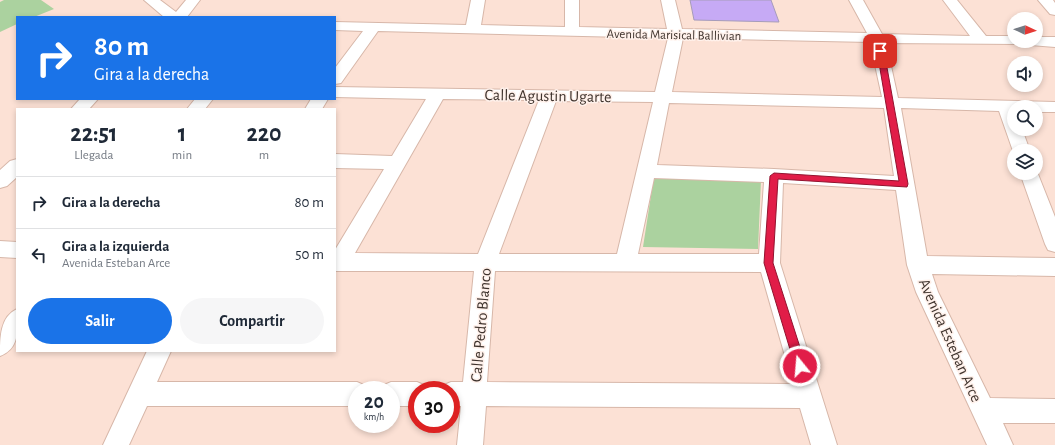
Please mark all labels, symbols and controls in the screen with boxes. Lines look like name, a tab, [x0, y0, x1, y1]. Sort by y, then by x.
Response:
north arrow	[1007, 12, 1043, 48]
map controls	[1007, 12, 1043, 180]
street label: Avenida Marisical Ballivian	[607, 28, 741, 43]
icon: right	[28, 32, 80, 84]
text: 80 m	[94, 33, 149, 61]
pin	[863, 34, 897, 68]
icon: arrive	[869, 40, 891, 62]
button: sound	[1007, 56, 1043, 92]
text: Gira a la derecha	[94, 66, 209, 84]
street label: Calle Agustin Ugarte	[484, 87, 612, 105]
button: search	[1007, 100, 1043, 136]
text: 22:51	[70, 122, 117, 146]
text: 1	[178, 122, 186, 146]
text: 220	[246, 122, 282, 146]
button: layers	[1007, 144, 1043, 180]
text: Llegada	[74, 149, 114, 162]
text: min	[172, 149, 192, 162]
text: m	[259, 149, 269, 162]
icon: right	[28, 192, 50, 214]
text: Gira a la derecha	[62, 195, 161, 210]
text: 80 m	[294, 195, 324, 210]
text: Gira a la izquierda	[62, 239, 169, 254]
icon: left	[28, 244, 50, 266]
text: 50 m	[295, 247, 324, 262]
text: Avenida Esteban Arce	[62, 257, 170, 270]
street label: Calle Pedro Blanco	[468, 267, 494, 383]
street label: Avenida Esteban Arce	[916, 276, 985, 405]
button: Salir	[28, 298, 172, 344]
button: Compartir	[180, 298, 324, 344]
position arrow	[779, 345, 821, 387]
speed limit sign: 30	[408, 381, 460, 433]
text: 20	[364, 392, 384, 412]
text: km/h	[364, 412, 384, 422]

